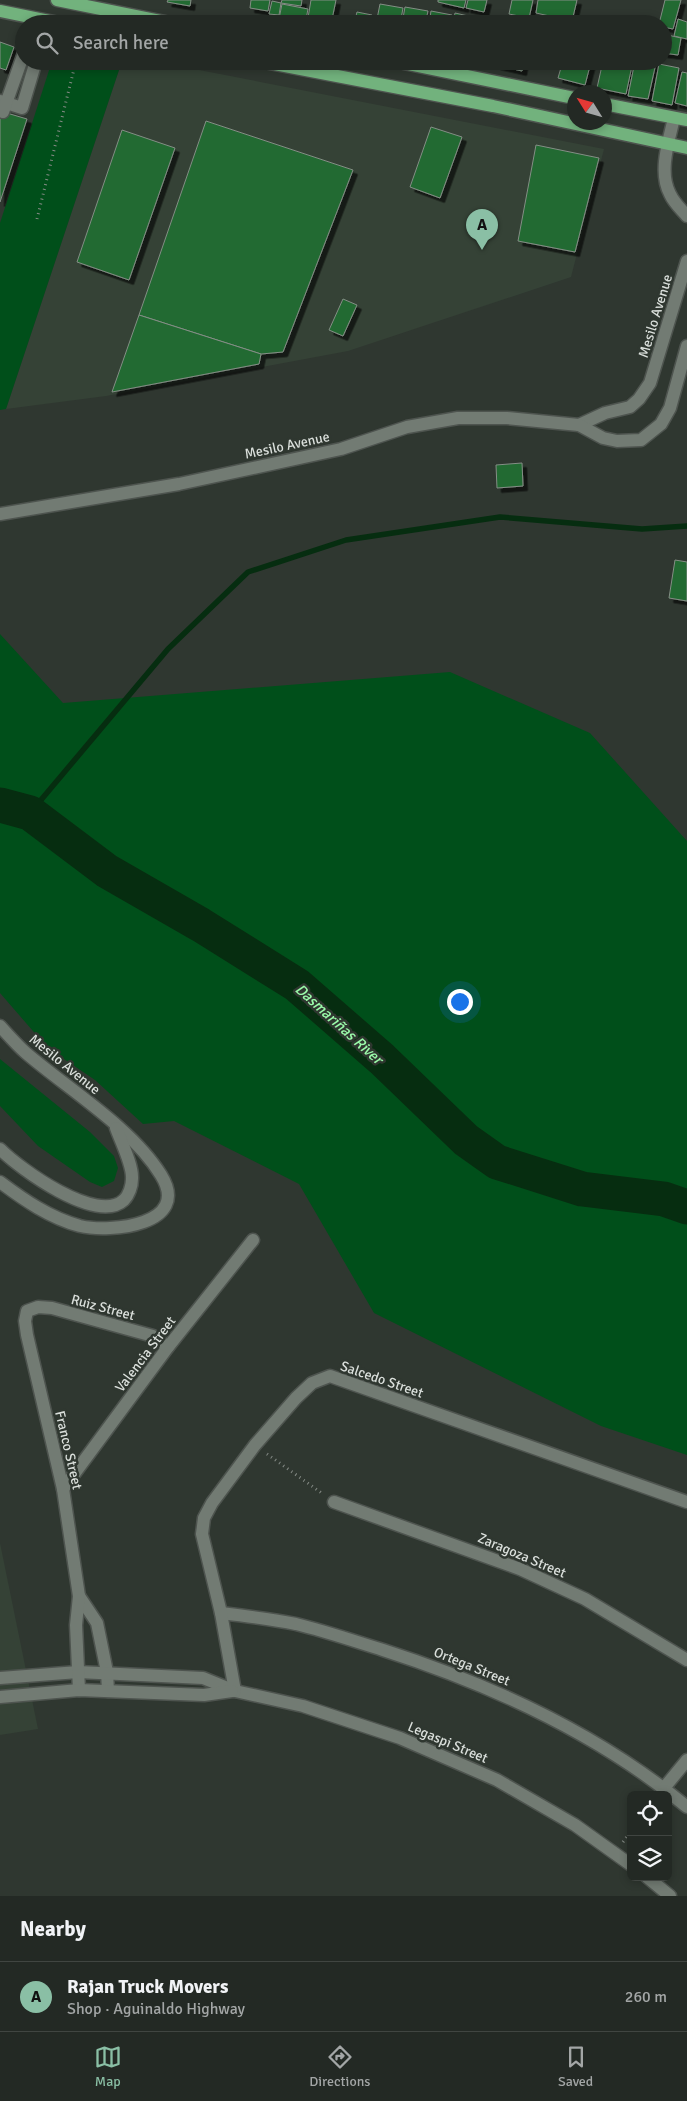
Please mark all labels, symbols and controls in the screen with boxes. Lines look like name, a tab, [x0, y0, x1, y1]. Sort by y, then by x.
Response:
search box	[15, 15, 672, 70]
icon: search	[33, 29, 61, 57]
text: Search here	[73, 31, 169, 55]
north arrow	[567, 85, 612, 130]
pin: A	[466, 209, 498, 250]
street label: Mesilo Avenue	[635, 272, 676, 360]
street label: Mesilo Avenue	[243, 428, 331, 463]
water label: Dasmariñas River	[292, 980, 388, 1070]
your location	[447, 989, 473, 1015]
street label: Mesilo Avenue	[26, 1031, 104, 1098]
street label: Ruiz Street	[69, 1291, 137, 1324]
street label: Valencia Street	[111, 1313, 179, 1396]
street label: Salcedo Street	[338, 1357, 426, 1402]
street label: Franco Street	[51, 1409, 86, 1491]
street label: Zaragoza Street	[475, 1529, 569, 1582]
street label: Ortega Street	[431, 1644, 512, 1689]
street label: Legaspi Street	[405, 1718, 490, 1767]
map controls	[627, 1791, 672, 1881]
button: locate	[627, 1791, 672, 1836]
button: layers	[627, 1836, 672, 1881]
text: Nearby	[20, 1916, 86, 1942]
text: Rajan Truck Movers	[67, 1975, 228, 1999]
text: A	[31, 1987, 41, 2007]
text: 260 m	[625, 1987, 667, 2007]
text: Shop · Aguinaldo Highway	[67, 1999, 245, 2019]
tab: Map	[94, 2043, 122, 2090]
tab: Directions	[309, 2043, 370, 2090]
tab: Saved	[558, 2043, 593, 2090]

